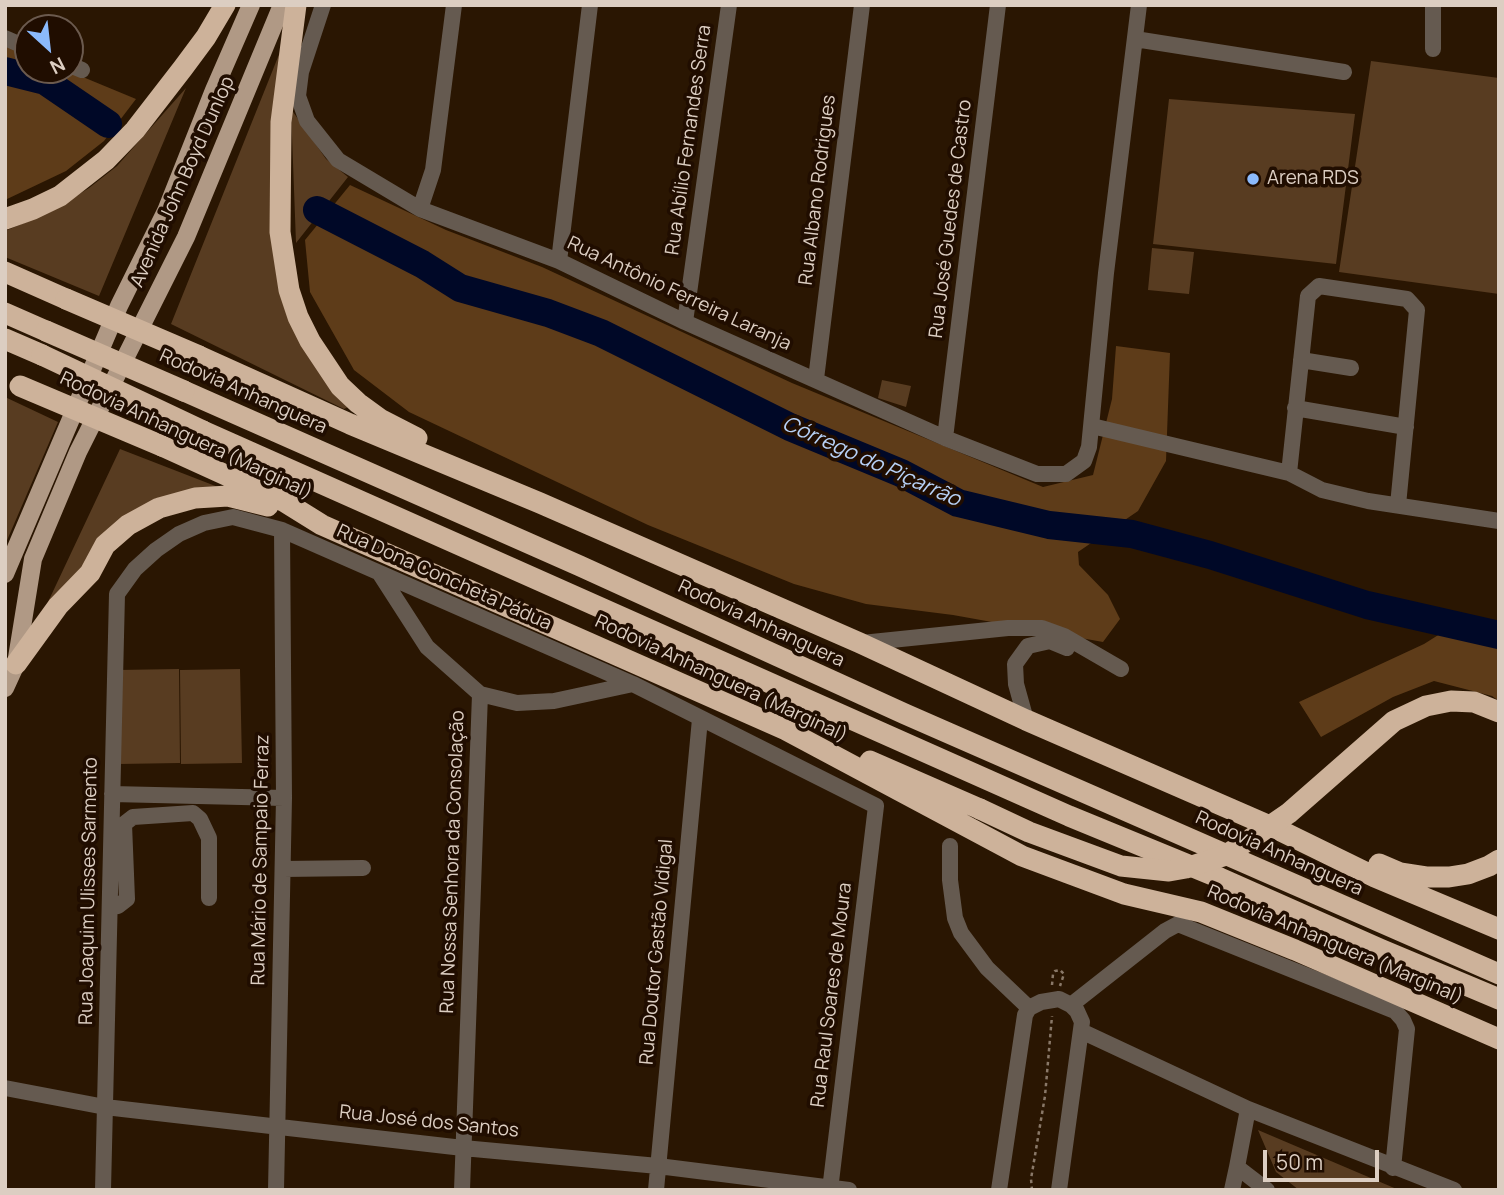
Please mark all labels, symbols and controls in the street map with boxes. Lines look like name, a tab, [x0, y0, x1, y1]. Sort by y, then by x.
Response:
north arrow	[14, 14, 84, 84]
street label: Rua Abílio Fernandes Serra	[662, 23, 716, 257]
text: N	[46, 51, 70, 81]
street label: Avenida John Boyd Dunlop	[126, 73, 240, 291]
street label: Rua Albano Rodrigues	[795, 94, 841, 286]
street label: Rua José Guedes de Castro	[925, 98, 977, 340]
place label: Arena RDS	[1267, 168, 1359, 190]
marker: Arena RDS	[1245, 171, 1261, 187]
street label: Rua Antônio Ferreira Laranja	[563, 232, 795, 356]
street label: Rodovia Anhanguera	[156, 345, 330, 439]
street label: Rodovia Anhanguera (Marginal)	[56, 367, 316, 505]
water label: Córrego do Piçarrão	[778, 411, 964, 513]
street label: Rua Dona Concheta Pádua	[333, 520, 555, 636]
street label: Rodovia Anhanguera	[674, 575, 848, 673]
street label: Rodovia Anhanguera (Marginal)	[591, 610, 851, 748]
street label: Rua Nossa Senhora da Consolação	[436, 710, 470, 1014]
street label: Rua Mário de Sampaio Ferraz	[247, 735, 275, 985]
street label: Rua Joaquim Ulisses Sarmento	[75, 757, 103, 1025]
street label: Rodovia Anhanguera	[1192, 807, 1366, 901]
street label: Rua Doutor Gastão Vidigal	[636, 838, 678, 1066]
street label: Rua Raul Soares de Moura	[807, 881, 857, 1109]
street label: Rodovia Anhanguera (Marginal)	[1204, 881, 1466, 1009]
street label: Rua José dos Santos	[338, 1101, 520, 1143]
scale bar	[1266, 1136, 1382, 1180]
text: 50 m	[1276, 1148, 1323, 1176]

